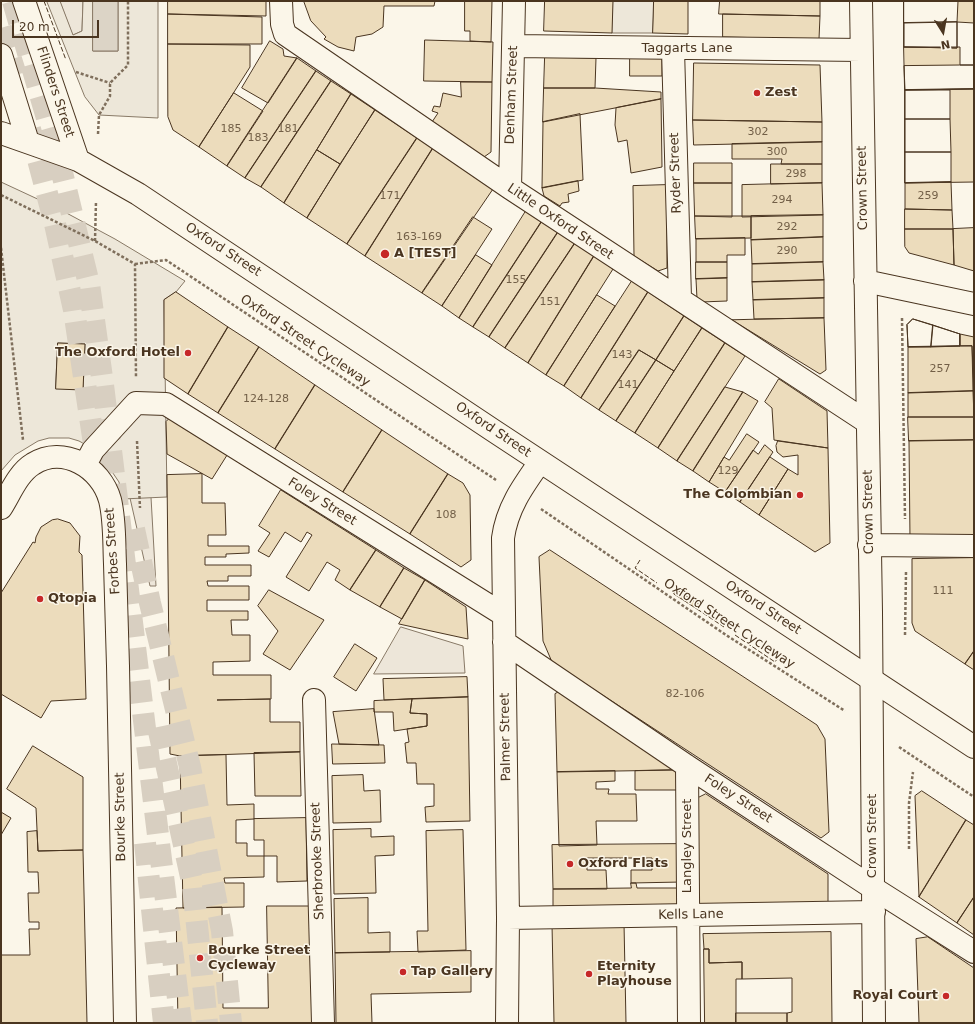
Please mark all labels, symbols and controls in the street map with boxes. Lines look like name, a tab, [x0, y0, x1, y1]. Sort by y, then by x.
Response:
scale bar	[14, 12, 101, 38]
north arrow	[923, 12, 963, 52]
text: 20 m	[19, 20, 50, 34]
text: N	[940, 37, 951, 52]
street label: Taggarts Lane	[641, 41, 733, 57]
street label: Flinders Street	[33, 44, 77, 140]
street label: Denham Street	[502, 45, 522, 145]
place label: Zest	[765, 85, 797, 101]
marker: Zest	[752, 88, 762, 98]
house number: 185	[221, 122, 241, 136]
house number: 181	[278, 122, 298, 136]
house number: 302	[748, 125, 768, 139]
house number: 183	[248, 131, 268, 145]
street label: Ryder Street	[667, 132, 685, 214]
house number: 300	[767, 145, 787, 159]
street label: Crown Street	[854, 146, 872, 230]
house number: 298	[786, 167, 806, 181]
street label: Little Oxford Street	[504, 181, 616, 263]
house number: 171	[380, 189, 400, 203]
house number: 259	[918, 189, 938, 203]
house number: 294	[772, 193, 792, 207]
street label: Oxford Street	[182, 220, 264, 280]
house number: 292	[777, 220, 797, 234]
house number: 163-169	[396, 230, 442, 244]
house number: 290	[777, 244, 797, 258]
place label: A [TEST]	[394, 246, 456, 262]
marker: A [TEST]	[379, 248, 391, 260]
house number: 155	[506, 273, 526, 287]
street label: Oxford Street Cycleway	[237, 292, 373, 390]
house number: 151	[540, 295, 560, 309]
place label: The Oxford Hotel	[55, 345, 180, 361]
marker: The Oxford Hotel	[183, 348, 193, 358]
house number: 143	[612, 348, 632, 362]
house number: 257	[930, 362, 950, 376]
house number: 141	[618, 378, 638, 392]
house number: 124-128	[243, 392, 289, 406]
street label: Oxford Street	[452, 399, 534, 461]
house number: 129	[718, 464, 738, 478]
street label: Crown Street	[860, 470, 878, 554]
street label: Foley Street	[285, 475, 359, 529]
place label: The Colombian	[683, 487, 792, 503]
marker: The Colombian	[795, 490, 805, 500]
street label: Forbes Street	[102, 507, 124, 595]
house number: 108	[436, 508, 456, 522]
street label: Oxford Street Cycleway	[660, 576, 798, 672]
street label: Oxford Street	[722, 578, 804, 638]
house number: 111	[933, 584, 953, 598]
place label: Qtopia	[48, 591, 97, 607]
marker: Qtopia	[35, 594, 45, 604]
house number: 82-106	[666, 687, 704, 701]
street label: Palmer Street	[497, 693, 515, 781]
street label: Foley Street	[701, 771, 775, 827]
street label: Bourke Street	[112, 772, 130, 862]
street label: Crown Street	[865, 794, 881, 878]
street label: Langley Street	[680, 799, 696, 893]
street label: Sherbrooke Street	[308, 802, 328, 920]
place label: Oxford Flats	[578, 856, 668, 872]
marker: Oxford Flats	[565, 859, 575, 869]
street label: Kells Lane	[658, 907, 724, 923]
place label: Bourke Street Cycleway	[208, 943, 310, 974]
marker: Bourke Street Cycleway	[195, 953, 205, 963]
place label: Eternity Playhouse	[597, 959, 672, 990]
place label: Tap Gallery	[411, 964, 493, 980]
marker: Tap Gallery	[398, 967, 408, 977]
marker: Eternity Playhouse	[584, 969, 594, 979]
place label: Royal Court	[852, 988, 938, 1004]
marker: Royal Court	[941, 991, 951, 1001]

